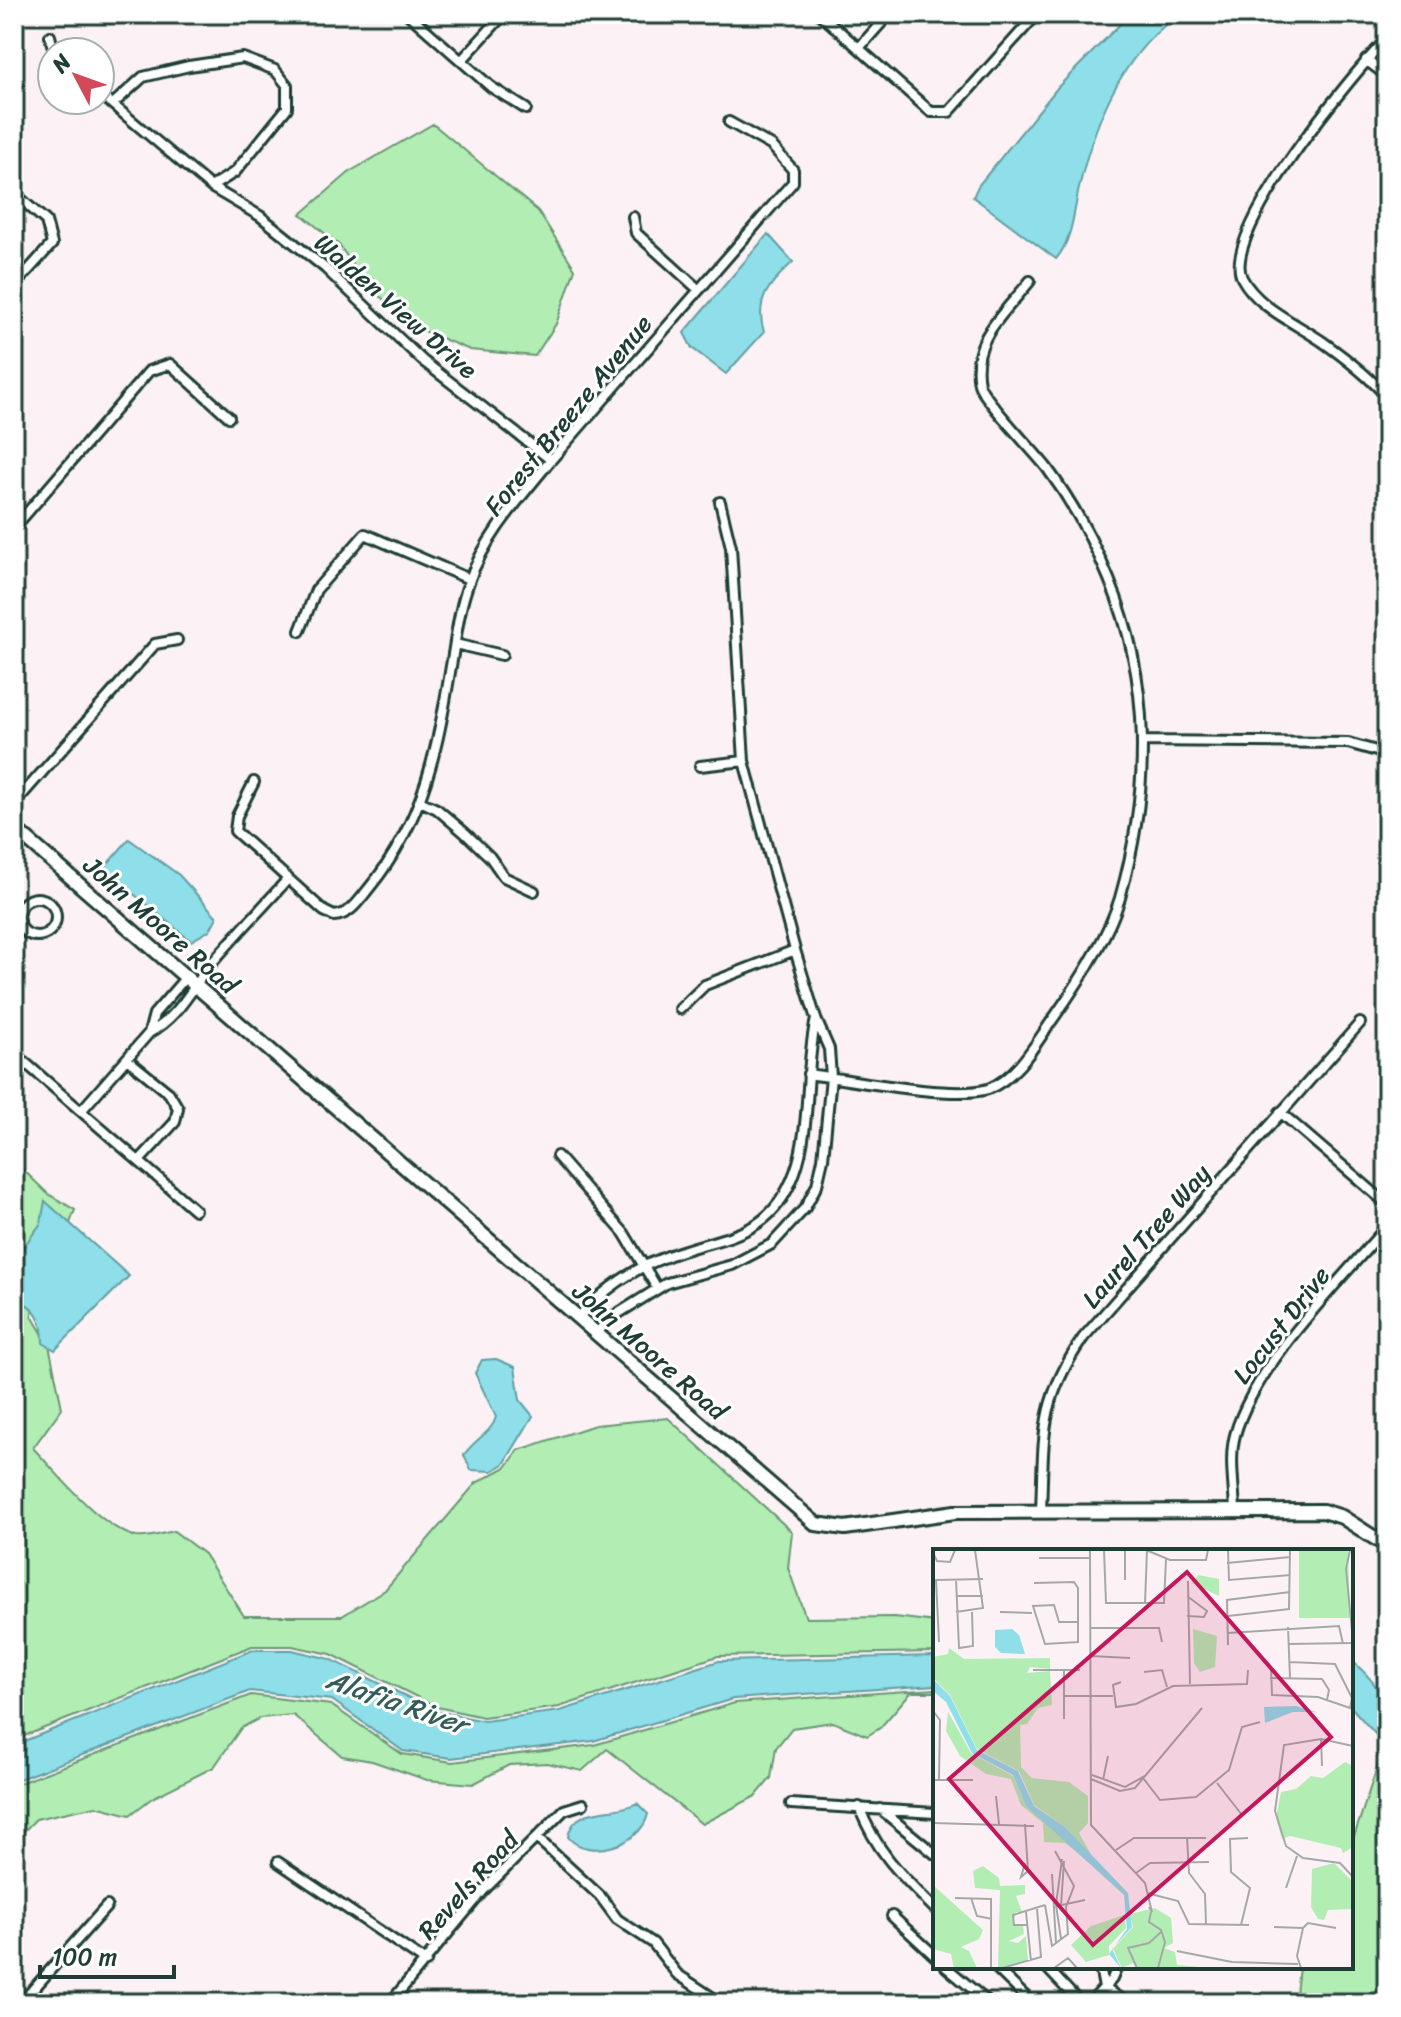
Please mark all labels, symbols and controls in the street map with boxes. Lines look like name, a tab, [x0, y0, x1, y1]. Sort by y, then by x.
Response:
north arrow	[36, 36, 116, 116]
text: N	[41, 44, 81, 83]
street label: Walden View Drive	[303, 221, 489, 391]
street label: Forest Breeze Avenue	[472, 304, 664, 526]
street label: John Moore Road	[72, 843, 251, 1008]
street label: Laurel Tree Way	[1069, 1152, 1223, 1319]
street label: Locust Drive	[1220, 1256, 1342, 1394]
street label: John Moore Road	[561, 1269, 740, 1434]
inset map	[933, 1549, 1353, 1969]
water label: Alafia River	[319, 1655, 479, 1751]
street label: Revels Road	[406, 1818, 532, 1950]
scale bar	[40, 1929, 174, 1979]
text: 100 m	[52, 1936, 117, 1978]

